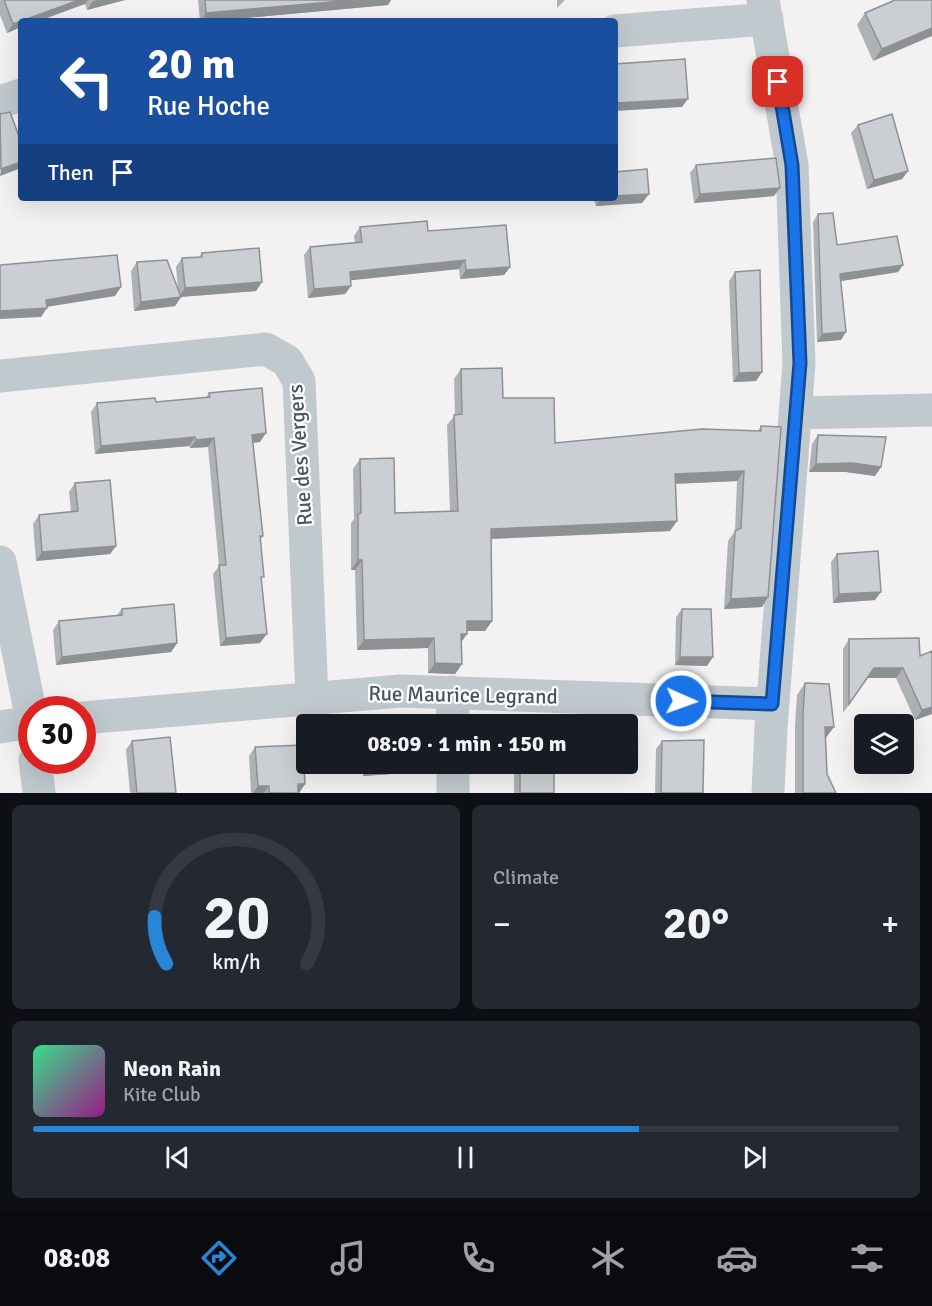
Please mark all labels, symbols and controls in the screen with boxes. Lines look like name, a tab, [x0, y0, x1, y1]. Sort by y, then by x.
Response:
text: 20 m	[147, 39, 236, 90]
icon: left	[48, 42, 126, 120]
pin	[752, 56, 803, 107]
icon: arrive	[761, 65, 794, 98]
text: Rue Hoche	[147, 90, 270, 123]
icon: arrive	[106, 156, 139, 189]
text: Then	[48, 159, 94, 186]
street label: Rue des Vergers	[282, 383, 318, 527]
position arrow	[649, 669, 713, 733]
street label: Rue Maurice Legrand	[368, 680, 558, 710]
speed limit sign: 30	[18, 696, 96, 774]
map controls	[854, 714, 914, 774]
button: layers	[854, 714, 914, 774]
text: 08:09 · 1 min · 150 m	[367, 730, 567, 757]
text: Climate	[493, 865, 559, 890]
text: 20	[202, 879, 270, 956]
text: 20°	[663, 896, 729, 951]
text: −	[493, 904, 511, 945]
text: +	[881, 904, 899, 945]
text: km/h	[212, 949, 260, 975]
text: Neon Rain	[123, 1055, 221, 1082]
text: Kite Club	[123, 1082, 201, 1107]
icon: previous	[161, 1141, 194, 1174]
icon: pause	[449, 1141, 482, 1174]
icon: next	[738, 1141, 771, 1174]
icon: directions	[198, 1237, 240, 1279]
icon: music	[327, 1237, 369, 1279]
icon: phone	[457, 1237, 499, 1279]
icon: climate	[587, 1237, 629, 1279]
icon: car	[716, 1237, 758, 1279]
icon: filters	[846, 1237, 888, 1279]
text: 08:08	[44, 1242, 110, 1275]

